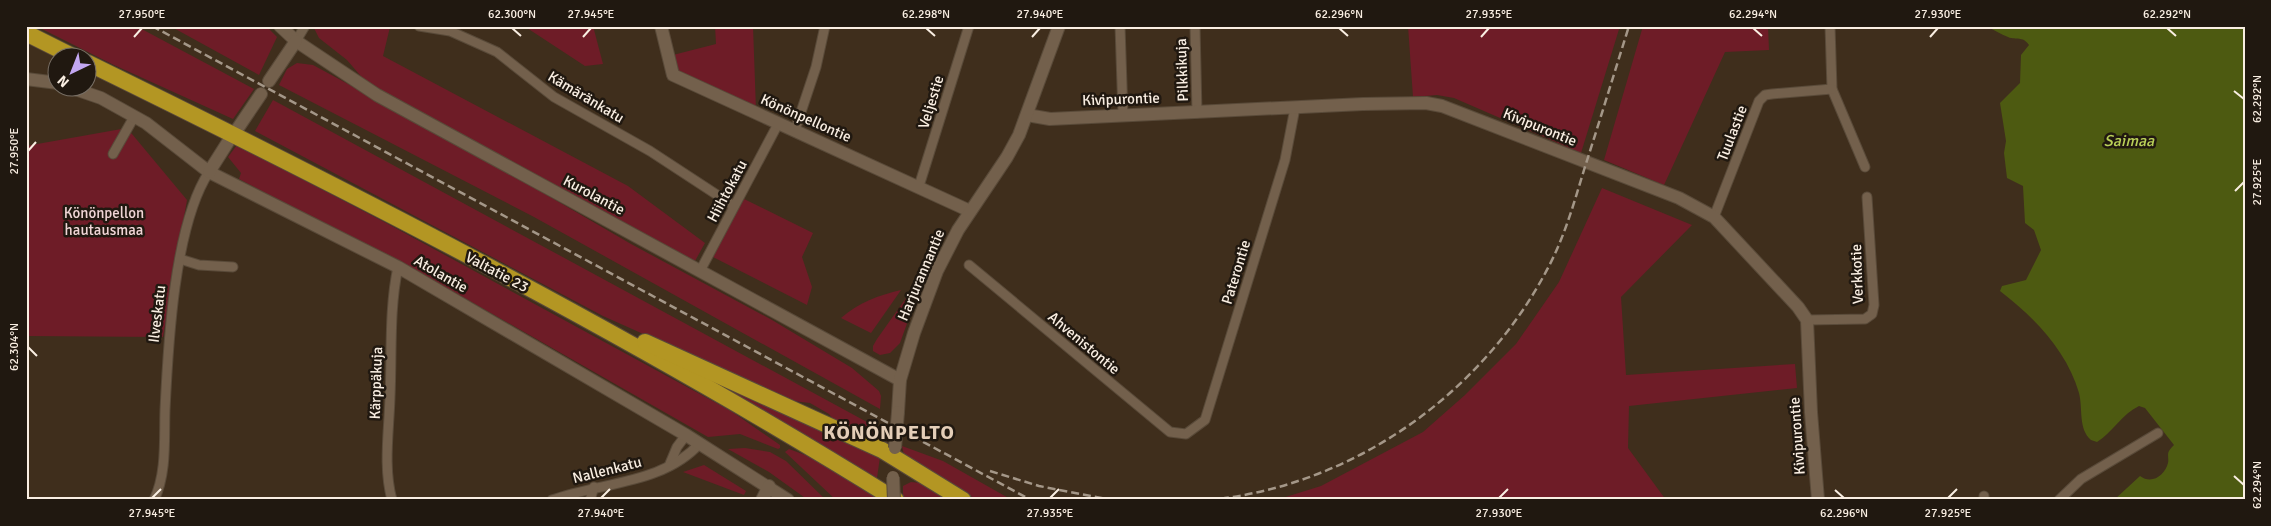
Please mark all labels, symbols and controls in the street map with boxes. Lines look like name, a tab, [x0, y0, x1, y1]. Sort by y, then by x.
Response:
text: 27.950°E	[119, 7, 166, 22]
text: 62.300°N	[488, 7, 536, 22]
text: 27.945°E	[568, 7, 615, 22]
text: 62.298°N	[902, 7, 950, 22]
text: 27.940°E	[1017, 7, 1064, 22]
text: 62.296°N	[1315, 7, 1363, 22]
text: 27.935°E	[1466, 7, 1513, 22]
text: 62.294°N	[1729, 7, 1777, 22]
text: 27.930°E	[1915, 7, 1962, 22]
text: 62.292°N	[2143, 7, 2191, 22]
street label: Pilkkikuja	[1172, 38, 1192, 102]
north arrow	[48, 48, 98, 98]
street label: Kämäränkatu	[545, 67, 627, 127]
text: N	[54, 72, 73, 91]
street label: Veljestie	[914, 73, 948, 131]
text: 62.292°N	[2250, 75, 2265, 123]
street label: Kivipurontie	[1082, 89, 1160, 109]
street label: Könönpellontie	[758, 90, 854, 146]
street label: Tuulastie	[1713, 103, 1751, 163]
street label: Kivipurontie	[1501, 104, 1579, 150]
text: 27.950°E	[7, 127, 22, 174]
water label: Saimaa	[2104, 131, 2155, 151]
street label: Hiihtokatu	[703, 157, 751, 225]
text: 27.925°E	[2250, 158, 2265, 205]
street label: Kurolantie	[560, 171, 628, 219]
park label: Könönpellon hautausmaa	[64, 204, 144, 239]
street label: Harjurannantie	[894, 226, 948, 324]
street label: Paterontie	[1218, 238, 1254, 306]
street label: Verkkotie	[1847, 244, 1867, 304]
street label: Valtatie 23	[462, 248, 532, 296]
street label: Atolantie	[411, 251, 471, 297]
street label: Ilveskatu	[145, 284, 169, 344]
street label: Ahvenistontie	[1044, 308, 1124, 378]
text: 62.304°N	[7, 323, 22, 371]
street label: Kärppäkuja	[366, 346, 386, 420]
street label: Kivipurontie	[1785, 397, 1809, 475]
district label: KÖNÖNPELTO	[823, 420, 955, 445]
street label: Nallenkatu	[571, 453, 643, 487]
text: 62.294°N	[2250, 461, 2265, 509]
text: 27.945°E	[129, 506, 176, 521]
text: 27.940°E	[578, 506, 625, 521]
text: 27.935°E	[1027, 506, 1074, 521]
text: 27.930°E	[1476, 506, 1523, 521]
text: 62.296°N	[1820, 506, 1868, 521]
text: 27.925°E	[1925, 506, 1972, 521]

